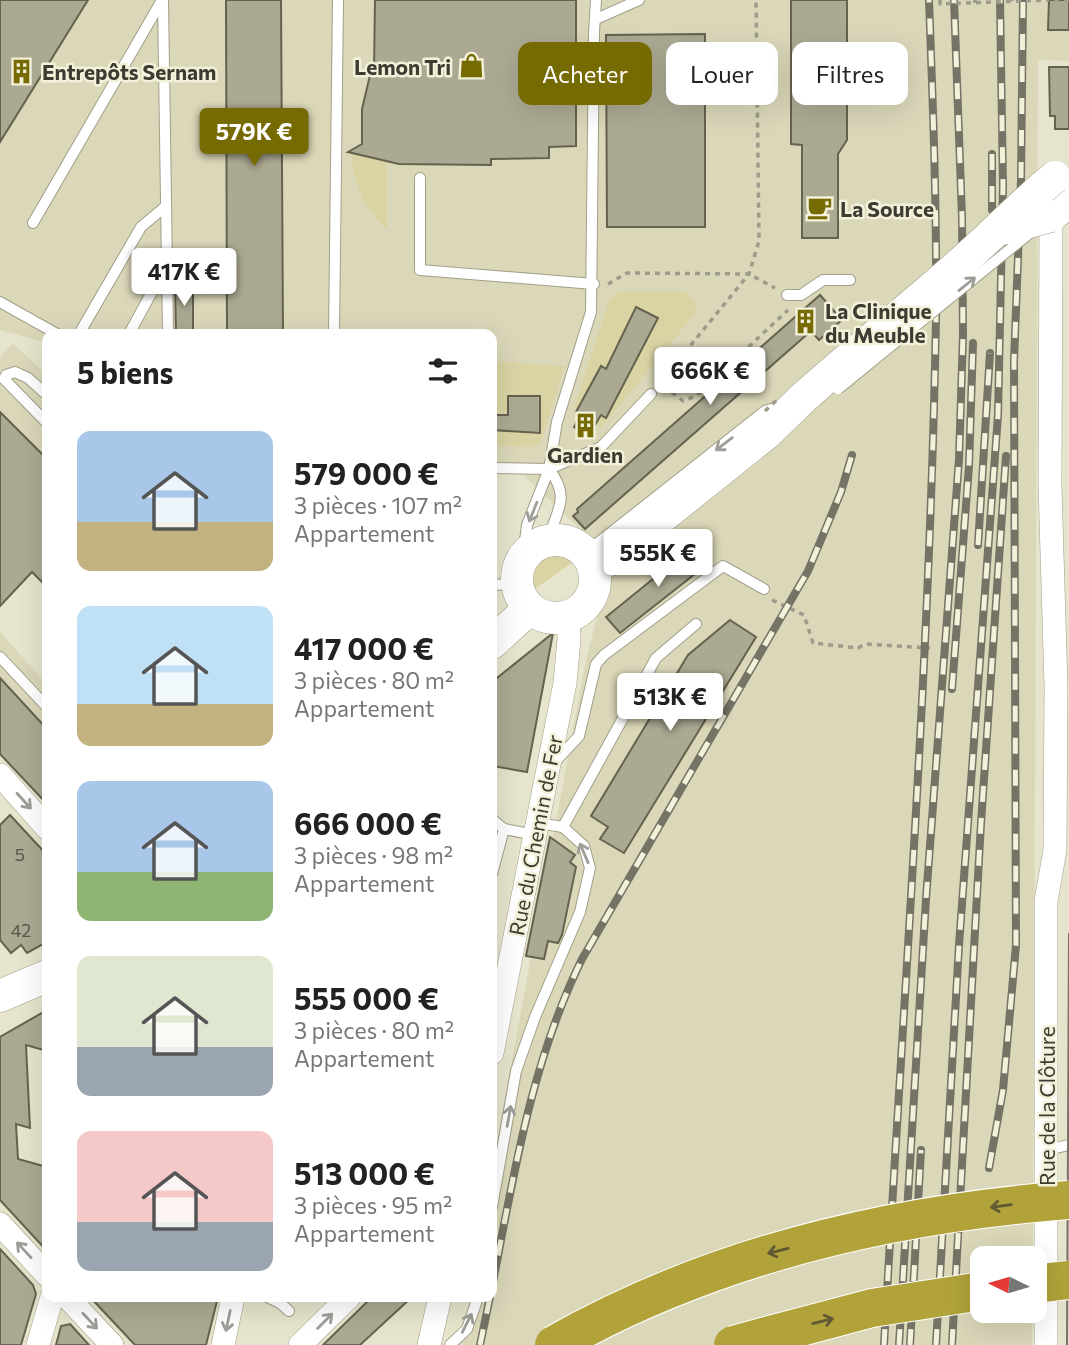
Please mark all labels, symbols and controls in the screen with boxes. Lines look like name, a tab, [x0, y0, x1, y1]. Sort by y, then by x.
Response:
chip: Acheter	[518, 42, 652, 105]
chip: Louer	[666, 42, 778, 105]
chip: Filtres	[792, 42, 908, 105]
shop icon: Lemon Tri	[457, 52, 485, 80]
place label: Lemon Tri	[354, 54, 451, 79]
building icon: Entrepôts Sernam	[8, 57, 36, 85]
place label: Entrepôts Sernam	[42, 59, 216, 84]
pin: 579K €	[197, 108, 311, 168]
text: 579K €	[216, 117, 292, 145]
cafe icon: La Source	[806, 194, 834, 222]
place label: La Source	[840, 196, 934, 221]
pin: 417K €	[127, 248, 241, 308]
text: 417K €	[147, 257, 221, 285]
one-way arrow	[957, 277, 975, 292]
place label: La Clinique du Meuble	[825, 298, 932, 347]
building icon: La Clinique du Meuble	[791, 308, 819, 336]
pin: 666K €	[653, 348, 767, 407]
icon: filters	[424, 352, 462, 390]
text: 5 biens	[77, 353, 173, 390]
text: 666K €	[670, 356, 750, 384]
building icon: Gardien	[571, 411, 599, 439]
one-way arrow	[715, 436, 733, 451]
place label: Gardien	[547, 442, 623, 467]
text: 579 000 €	[294, 454, 439, 491]
icon: home	[133, 459, 217, 543]
text: 3 pièces · 107 m²	[294, 491, 462, 519]
one-way arrow	[525, 501, 538, 522]
text: Appartement	[294, 519, 435, 547]
pin: 555K €	[601, 530, 715, 589]
text: 555K €	[620, 538, 696, 566]
text: 417 000 €	[294, 629, 434, 666]
icon: home	[133, 634, 217, 718]
text: 3 pièces · 80 m²	[294, 666, 454, 694]
pin: 513K €	[613, 674, 727, 733]
text: 513K €	[633, 682, 707, 710]
text: Appartement	[294, 694, 435, 722]
street label: Rue du Chemin de Fer	[503, 732, 567, 938]
one-way arrow	[15, 792, 32, 809]
text: 666 000 €	[294, 804, 442, 841]
icon: home	[133, 809, 217, 893]
text: 3 pièces · 98 m²	[294, 841, 453, 869]
house number: 5	[15, 843, 25, 865]
one-way arrow	[577, 843, 590, 865]
text: Appartement	[294, 869, 435, 897]
house number: 42	[11, 919, 31, 941]
text: 555 000 €	[294, 979, 439, 1016]
icon: home	[133, 984, 217, 1068]
text: 3 pièces · 80 m²	[294, 1016, 454, 1044]
street label: Rue de la Clôture	[1034, 1026, 1059, 1186]
text: Appartement	[294, 1044, 435, 1072]
one-way arrow	[503, 1105, 516, 1128]
text: 513 000 €	[294, 1154, 435, 1191]
icon: home	[133, 1159, 217, 1243]
text: 3 pièces · 95 m²	[294, 1191, 452, 1219]
one-way arrow	[990, 1200, 1013, 1213]
text: Appartement	[294, 1219, 435, 1247]
one-way arrow	[15, 1242, 32, 1259]
one-way arrow	[767, 1245, 790, 1258]
north arrow	[970, 1246, 1046, 1323]
map controls	[970, 1246, 1047, 1323]
one-way arrow	[221, 1309, 235, 1332]
one-way arrow	[81, 1312, 98, 1329]
one-way arrow	[316, 1312, 333, 1329]
one-way arrow	[461, 1313, 475, 1334]
one-way arrow	[811, 1314, 834, 1327]

